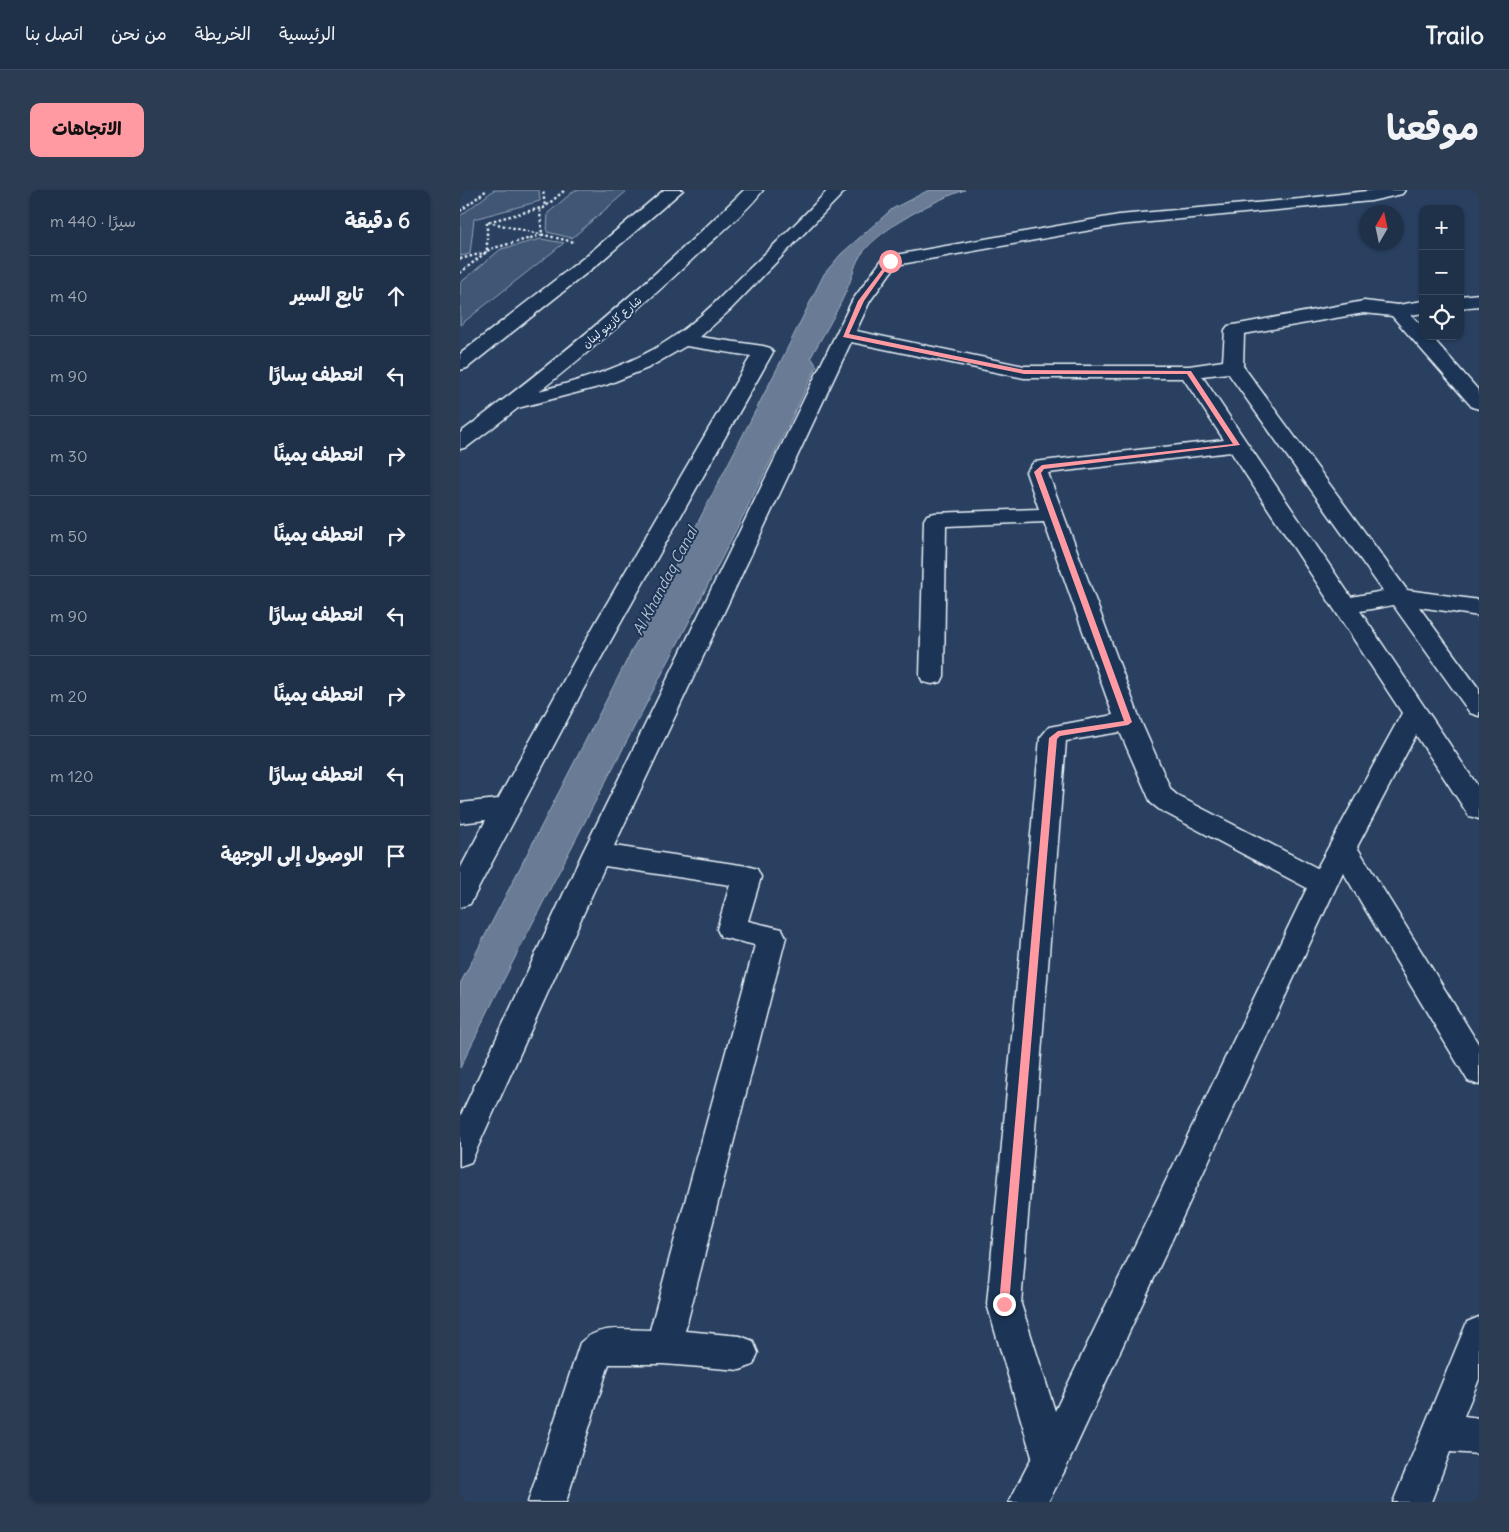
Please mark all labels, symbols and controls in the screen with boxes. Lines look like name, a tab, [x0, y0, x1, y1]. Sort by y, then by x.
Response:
text: Trailo	[1426, 20, 1484, 50]
text: اتصل بنا	[25, 22, 83, 45]
text: من نحن	[111, 22, 167, 45]
text: الخريطة	[195, 22, 251, 45]
text: الرئيسية	[279, 22, 336, 45]
button: الاتجاهات	[30, 103, 144, 157]
text: موقعنا	[1386, 105, 1479, 149]
north arrow	[1359, 205, 1404, 250]
map controls	[1419, 205, 1464, 340]
button: +	[1419, 205, 1464, 250]
text: 6 دقيقة	[344, 207, 410, 234]
text: سيرًا · 440 m	[50, 211, 136, 231]
route start	[879, 250, 902, 273]
button: −	[1419, 250, 1464, 295]
text: تابع السير	[291, 282, 363, 306]
icon: ahead	[382, 282, 410, 310]
text: 40 m	[50, 286, 88, 306]
street label: شارع كازينو لبنان	[580, 293, 646, 352]
button: locate	[1419, 295, 1464, 340]
text: انعطف يسارًا	[269, 362, 363, 386]
icon: left	[382, 362, 410, 390]
text: 90 m	[50, 366, 88, 386]
text: انعطف يمينًا	[274, 442, 363, 466]
icon: right	[382, 442, 410, 470]
text: 30 m	[50, 446, 87, 466]
water label: Al Khandaq Canal	[628, 521, 702, 638]
text: انعطف يمينًا	[274, 522, 363, 546]
icon: right	[382, 522, 410, 550]
text: 50 m	[50, 526, 88, 546]
text: انعطف يسارًا	[269, 602, 363, 626]
icon: left	[382, 602, 410, 630]
text: 90 m	[50, 606, 88, 626]
text: انعطف يمينًا	[274, 682, 363, 706]
icon: right	[382, 682, 410, 710]
text: 20 m	[50, 686, 87, 706]
text: انعطف يسارًا	[269, 762, 363, 786]
icon: left	[382, 762, 410, 790]
text: 120 m	[50, 766, 94, 786]
text: الوصول إلى الوجهة	[220, 842, 363, 866]
icon: arrive	[382, 842, 410, 870]
route end	[993, 1293, 1016, 1316]

